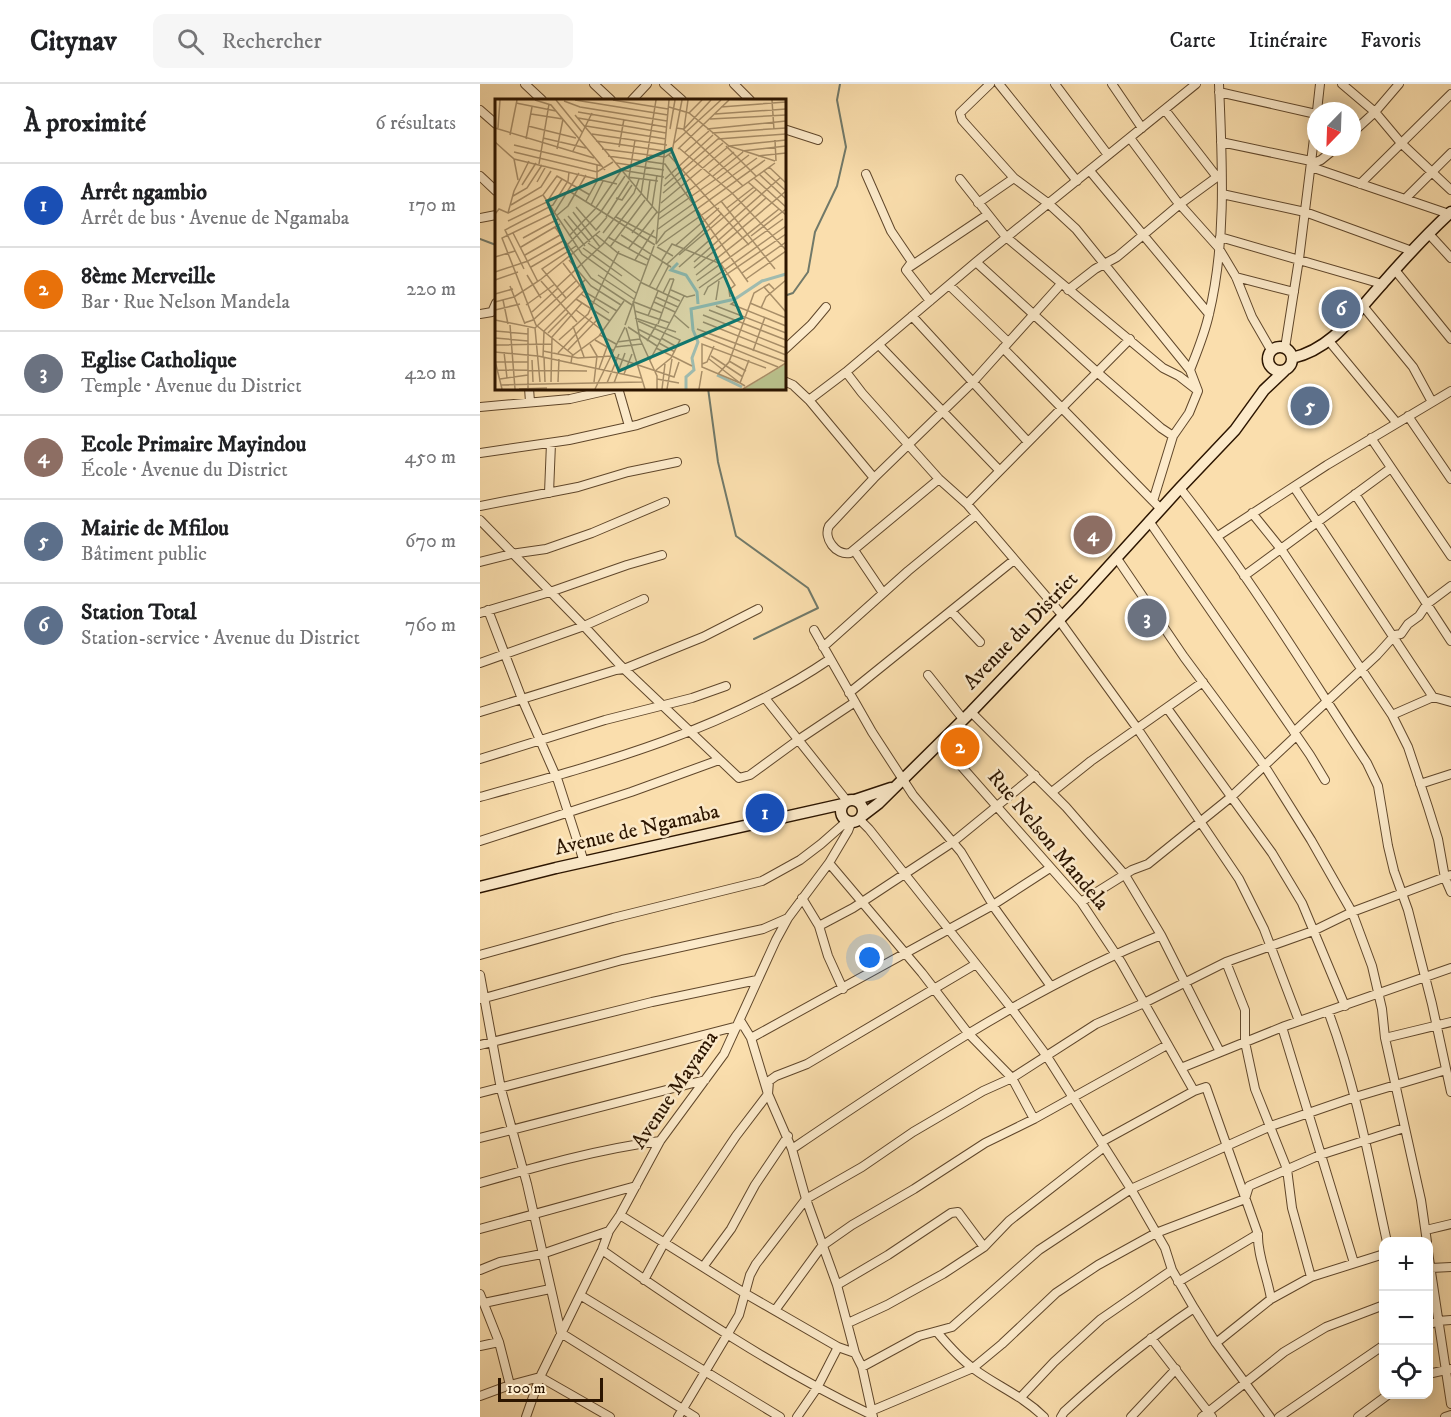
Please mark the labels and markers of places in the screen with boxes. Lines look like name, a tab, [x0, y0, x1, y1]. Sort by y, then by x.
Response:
pin: 6	[1322, 286, 1360, 332]
pin: 5	[1290, 384, 1330, 428]
pin: 4	[1074, 512, 1112, 558]
pin: 3	[1128, 596, 1166, 640]
pin: 2	[940, 724, 980, 770]
pin: 1	[746, 790, 784, 836]

